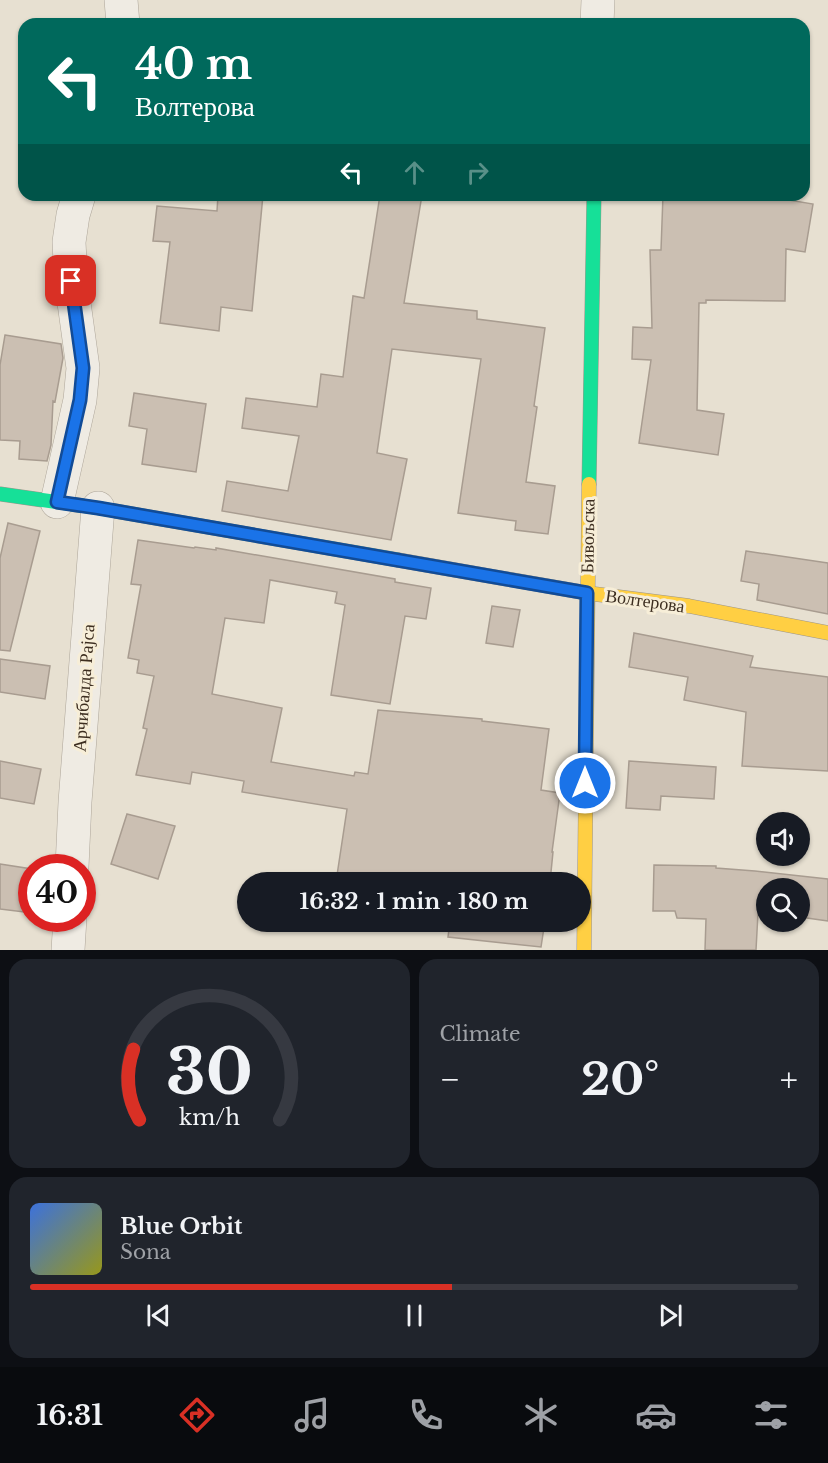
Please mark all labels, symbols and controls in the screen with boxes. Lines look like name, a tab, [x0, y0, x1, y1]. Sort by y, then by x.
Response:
text: 40 m	[135, 38, 252, 90]
icon: left	[36, 42, 114, 120]
text: Волтерова	[135, 90, 255, 123]
icon: left	[335, 156, 368, 189]
icon: ahead	[398, 156, 431, 189]
icon: right	[461, 156, 494, 189]
pin	[45, 255, 96, 306]
icon: arrive	[54, 264, 87, 297]
street label: Бивољска	[576, 498, 600, 574]
street label: Волтерова	[604, 585, 686, 617]
street label: Арчибалда Рајса	[69, 623, 99, 753]
position arrow	[553, 751, 617, 815]
map controls	[756, 812, 810, 932]
button: sound	[756, 812, 810, 866]
speed limit sign: 40	[18, 854, 96, 932]
button: search	[756, 878, 810, 932]
text: 16:32 · 1 min · 180 m	[300, 888, 528, 915]
text: Climate	[440, 1022, 520, 1046]
text: 30	[166, 1033, 253, 1111]
text: 20°	[581, 1051, 659, 1107]
text: −	[440, 1059, 460, 1100]
text: +	[780, 1059, 798, 1100]
text: km/h	[179, 1105, 240, 1132]
text: Blue Orbit	[120, 1213, 242, 1240]
text: Sona	[120, 1240, 171, 1264]
icon: previous	[142, 1299, 175, 1332]
icon: pause	[398, 1299, 431, 1332]
icon: next	[654, 1299, 687, 1332]
icon: directions	[176, 1394, 218, 1436]
icon: music	[291, 1394, 333, 1436]
icon: phone	[405, 1394, 447, 1436]
icon: climate	[520, 1394, 562, 1436]
icon: car	[635, 1394, 677, 1436]
icon: filters	[750, 1394, 792, 1436]
text: 16:31	[36, 1399, 103, 1432]

